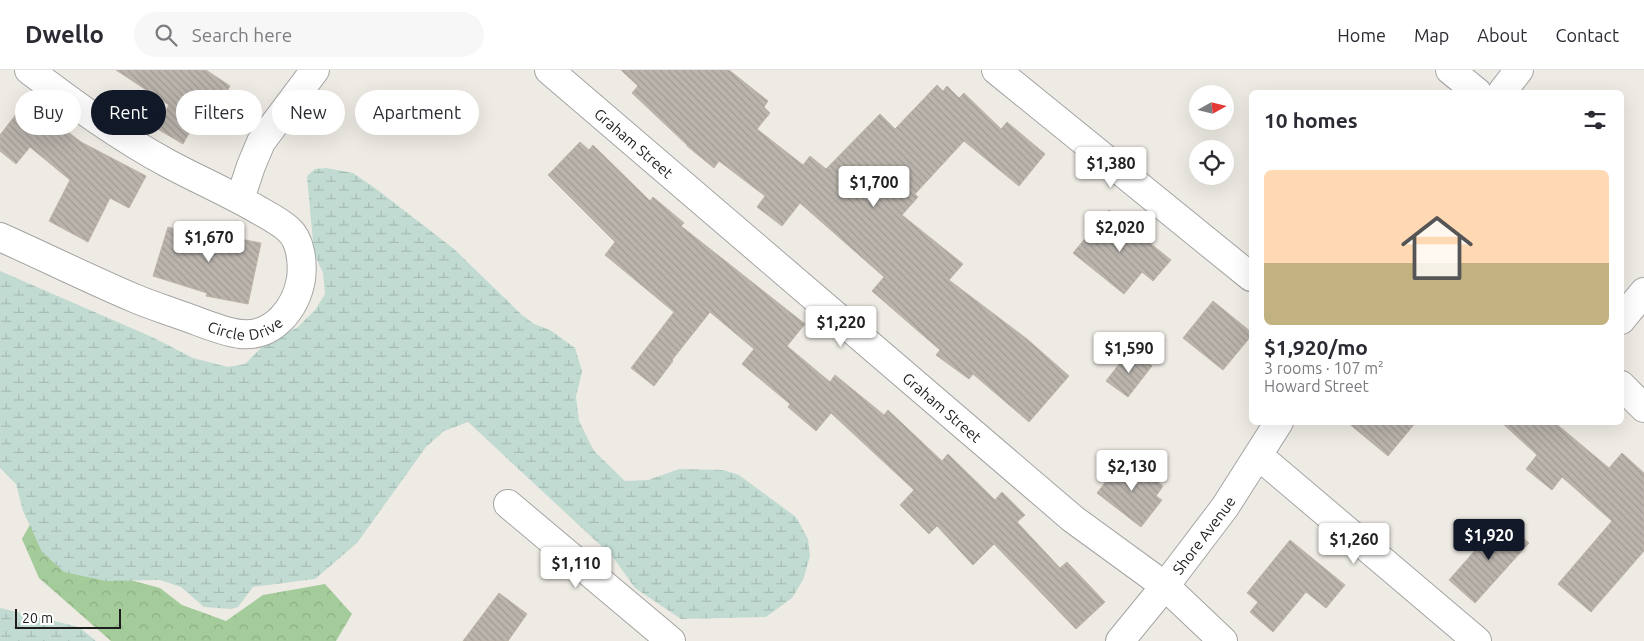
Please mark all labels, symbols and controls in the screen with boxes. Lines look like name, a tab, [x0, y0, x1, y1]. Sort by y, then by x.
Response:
search box	[134, 12, 484, 57]
text: Dwello	[25, 21, 104, 48]
icon: search	[152, 21, 180, 49]
text: Search here	[192, 24, 292, 46]
text: Home	[1337, 25, 1386, 45]
text: Map	[1414, 25, 1449, 45]
text: About	[1477, 25, 1527, 45]
text: Contact	[1555, 25, 1619, 45]
north arrow	[1189, 85, 1234, 130]
map controls	[1189, 85, 1234, 185]
chip: Buy	[15, 90, 81, 135]
chip: Rent	[91, 90, 166, 135]
chip: Filters	[176, 90, 262, 135]
chip: New	[272, 90, 345, 135]
chip: Apartment	[355, 90, 479, 135]
street label: Graham Street	[591, 105, 677, 181]
icon: filters	[1581, 106, 1609, 134]
text: 10 homes	[1264, 108, 1358, 132]
button: locate	[1189, 140, 1234, 185]
pin: $1,380	[1070, 146, 1152, 189]
text: $1,380	[1086, 154, 1136, 172]
pin: $1,700	[833, 166, 915, 208]
text: $1,700	[849, 173, 899, 191]
icon: home	[1392, 203, 1482, 293]
pin: $2,020	[1079, 210, 1161, 253]
text: $2,020	[1095, 218, 1145, 236]
pin: $1,670	[168, 220, 250, 263]
text: $1,670	[184, 228, 234, 246]
pin: $1,220	[800, 306, 882, 348]
street label: Circle Drive	[206, 313, 286, 343]
text: $1,220	[816, 313, 866, 331]
pin: $1,590	[1088, 332, 1170, 374]
text: $1,920/mo	[1264, 335, 1368, 359]
text: $1,590	[1104, 339, 1154, 357]
text: 3 rooms · 107 m²	[1264, 359, 1384, 377]
street label: Graham Street	[900, 369, 985, 445]
text: Howard Street	[1264, 377, 1369, 395]
pin: $2,130	[1091, 450, 1173, 492]
text: $2,130	[1107, 457, 1157, 475]
street label: Shore Avenue	[1169, 493, 1238, 577]
pin: $1,920	[1448, 518, 1530, 561]
pin: $1,260	[1313, 522, 1395, 565]
text: $1,920	[1464, 526, 1514, 544]
text: $1,260	[1329, 530, 1379, 548]
pin: $1,110	[535, 546, 617, 589]
text: $1,110	[551, 554, 601, 572]
scale bar	[15, 606, 121, 629]
text: 20 m	[22, 610, 53, 626]

